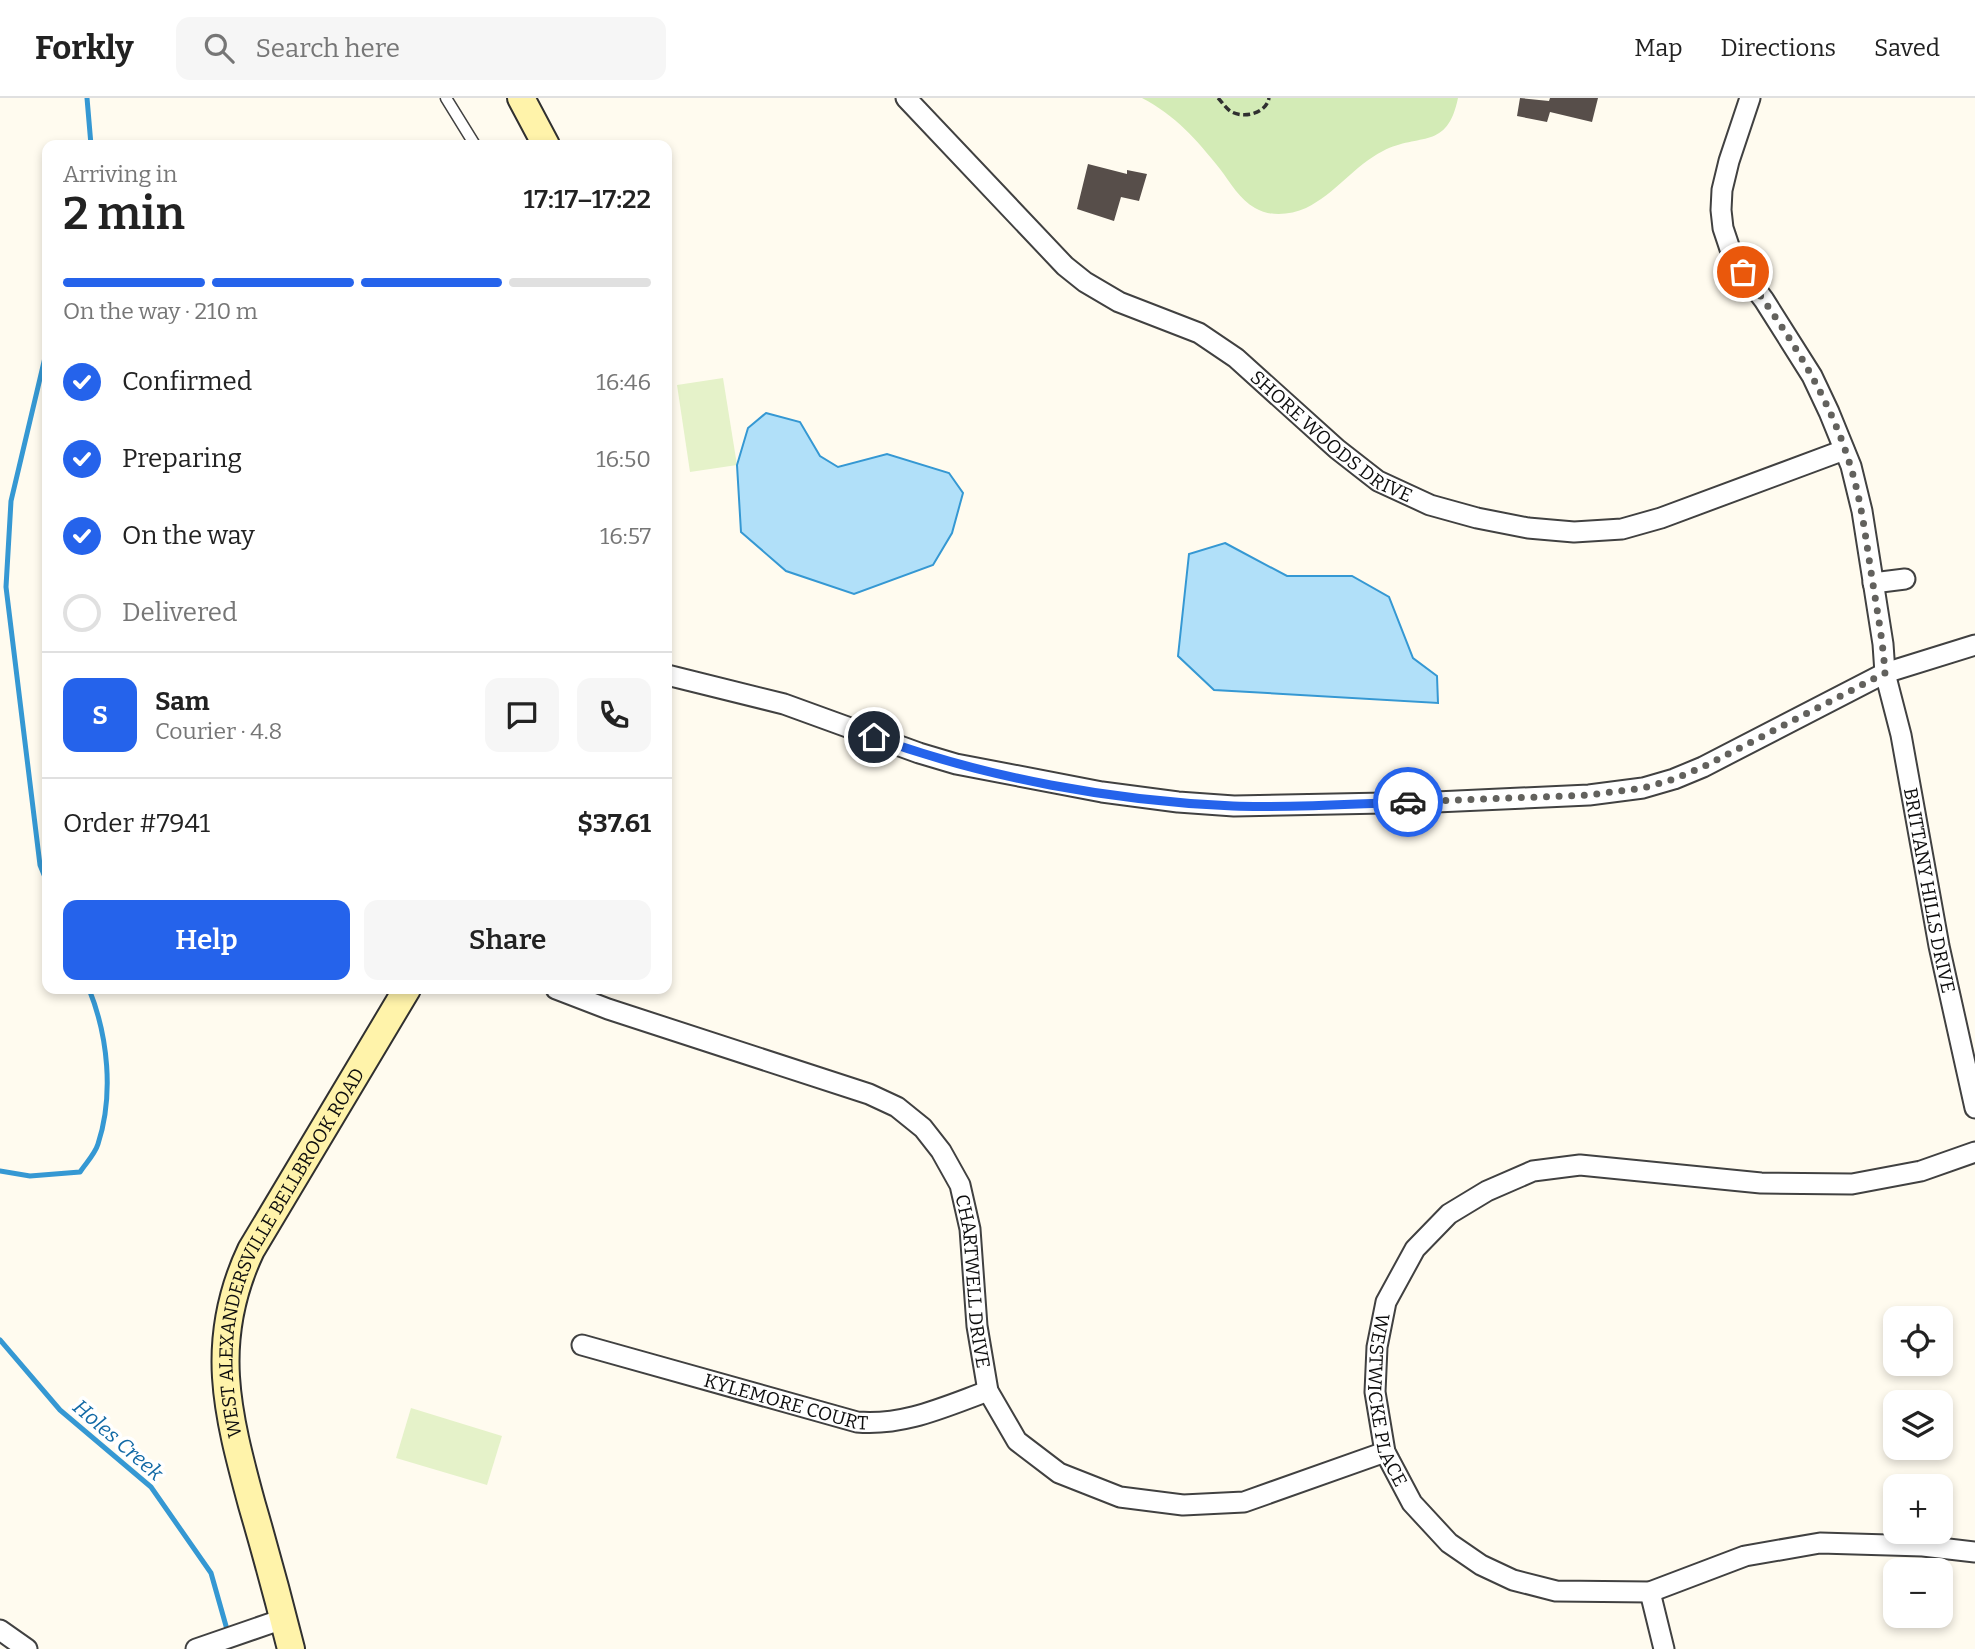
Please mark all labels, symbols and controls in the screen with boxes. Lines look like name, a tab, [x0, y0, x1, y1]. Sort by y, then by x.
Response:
search box	[176, 17, 666, 80]
text: Forkly	[35, 28, 134, 68]
icon: search	[200, 29, 238, 67]
text: Search here	[256, 33, 400, 64]
text: Map	[1634, 34, 1683, 62]
text: Directions	[1721, 34, 1836, 62]
text: Saved	[1874, 34, 1940, 62]
text: Arriving in	[63, 160, 177, 188]
text: 17:17–17:22	[523, 184, 651, 215]
text: 2 min	[63, 186, 185, 241]
pin	[1713, 242, 1773, 302]
icon: bag	[1724, 253, 1762, 291]
text: On the way · 210 m	[63, 297, 258, 325]
icon: check	[63, 363, 101, 401]
text: Confirmed	[122, 366, 252, 397]
street label: SHORE WOODS DRIVE	[1246, 366, 1416, 507]
text: 16:46	[596, 368, 651, 396]
icon: check	[63, 440, 101, 478]
text: Preparing	[122, 443, 242, 474]
text: 16:50	[596, 445, 651, 473]
icon: check	[63, 517, 101, 555]
text: On the way	[122, 520, 255, 551]
text: 16:57	[600, 522, 651, 550]
text: Delivered	[122, 597, 237, 628]
button: chat	[485, 678, 559, 752]
button: phone	[577, 678, 651, 752]
text: Sam	[155, 686, 210, 717]
text: S	[92, 700, 108, 731]
pin	[844, 707, 904, 767]
text: Courier · 4.8	[155, 717, 282, 745]
icon: home	[855, 718, 893, 756]
courier	[1373, 767, 1443, 837]
icon: car	[1389, 783, 1427, 821]
street label: BRITTANY HILLS DRIVE	[1899, 786, 1960, 995]
text: Order #7941	[63, 808, 210, 839]
text: $37.61	[577, 808, 651, 839]
button: Help	[63, 900, 350, 980]
button: Share	[364, 900, 651, 980]
street label: WEST ALEXANDERSVILLE BELLBROOK ROAD	[214, 1064, 369, 1440]
street label: CHARTWELL DRIVE	[950, 1192, 995, 1370]
map controls	[1883, 1306, 1953, 1628]
button: locate	[1883, 1306, 1953, 1376]
street label: WESTWICKE PLACE	[1363, 1311, 1412, 1490]
street label: KYLEMORE COURT	[701, 1369, 869, 1435]
button: layers	[1883, 1390, 1953, 1460]
water label: Holes Creek	[68, 1394, 169, 1487]
button: +	[1883, 1474, 1953, 1544]
button: −	[1883, 1558, 1953, 1628]

